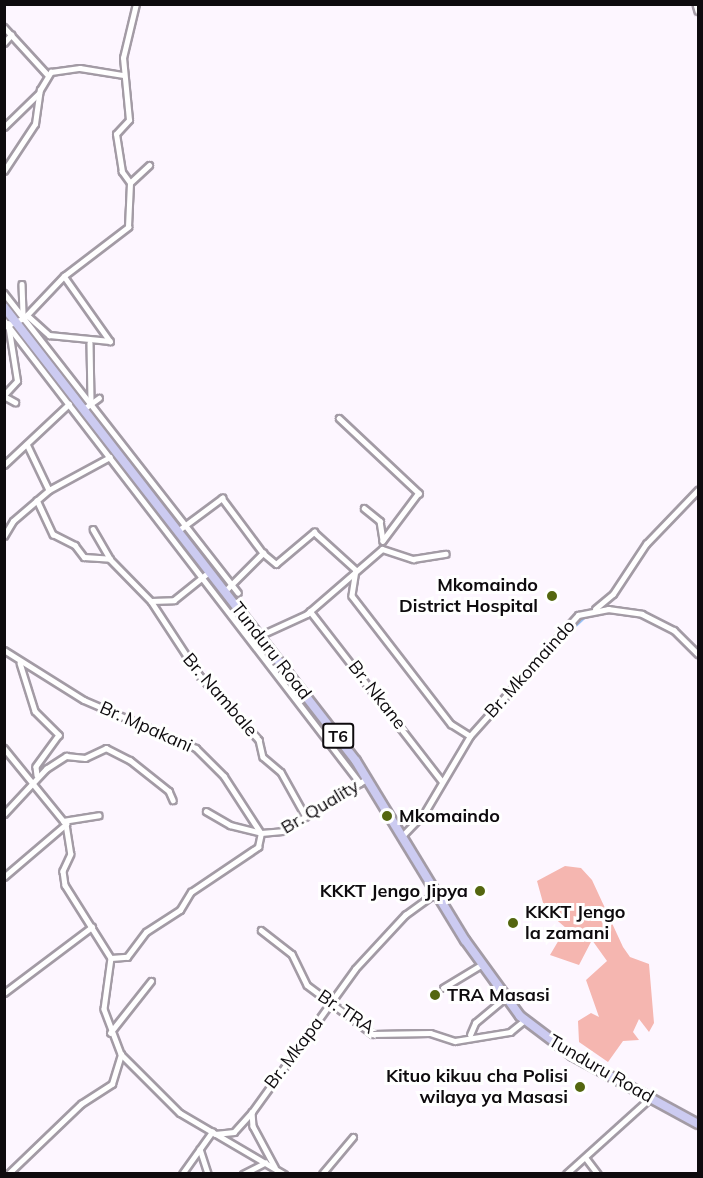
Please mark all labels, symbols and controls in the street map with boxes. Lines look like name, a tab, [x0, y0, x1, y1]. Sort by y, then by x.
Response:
place label: Mkomaindo District Hospital	[399, 575, 538, 618]
marker: Mkomaindo District Hospital	[543, 587, 561, 605]
street label: Tunduru Road	[226, 598, 316, 704]
street label: Br. Mkomaindo	[480, 616, 580, 722]
street label: Br. Nambale	[178, 649, 262, 741]
street label: Br. Nkane	[344, 656, 410, 734]
street label: Br. Mpakani	[96, 697, 196, 757]
road number: T6	[322, 723, 354, 749]
street label: Br. Quality	[277, 775, 363, 839]
place label: Mkomaindo	[399, 805, 500, 827]
marker: Mkomaindo	[380, 809, 394, 823]
place label: KKKT Jengo Jipya	[320, 880, 468, 902]
marker: KKKT Jengo Jipya	[473, 884, 487, 898]
place label: KKKT Jengo la zamani	[525, 902, 625, 944]
marker: KKKT Jengo la zamani	[506, 916, 520, 930]
place label: TRA Masasi	[447, 984, 550, 1006]
street label: Br. TRA	[314, 985, 378, 1039]
marker: TRA Masasi	[428, 988, 442, 1002]
street label: Br. Mkapa	[260, 1013, 328, 1093]
street label: Tunduru Road	[545, 1030, 657, 1108]
place label: Kituo kikuu cha Polisi wilaya ya Masasi	[386, 1066, 568, 1108]
marker: Kituo kikuu cha Polisi wilaya ya Masasi	[573, 1080, 587, 1094]

